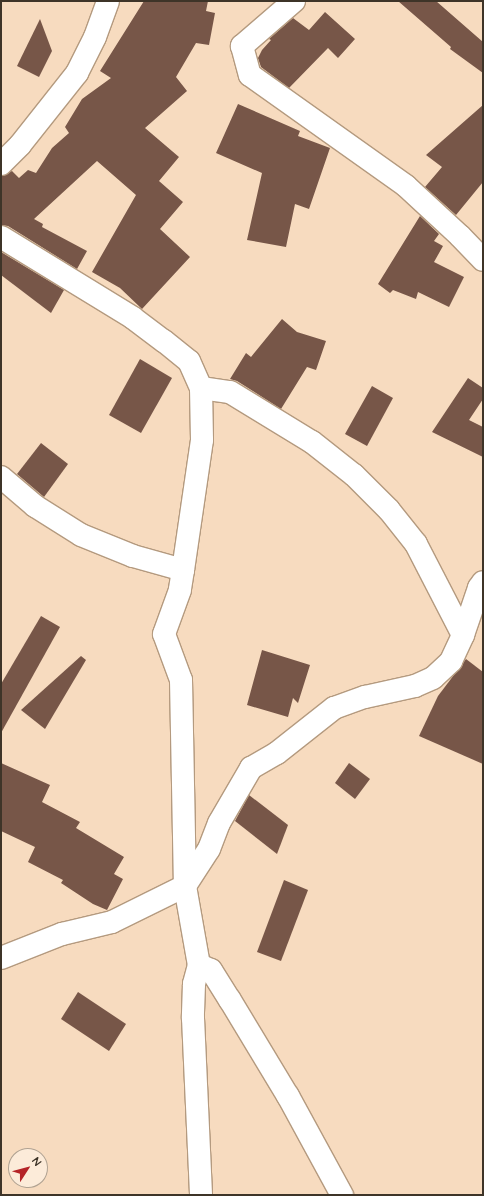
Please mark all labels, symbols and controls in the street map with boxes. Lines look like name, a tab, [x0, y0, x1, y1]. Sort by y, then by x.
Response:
north arrow	[8, 1148, 48, 1188]
text: N	[29, 1154, 45, 1169]

